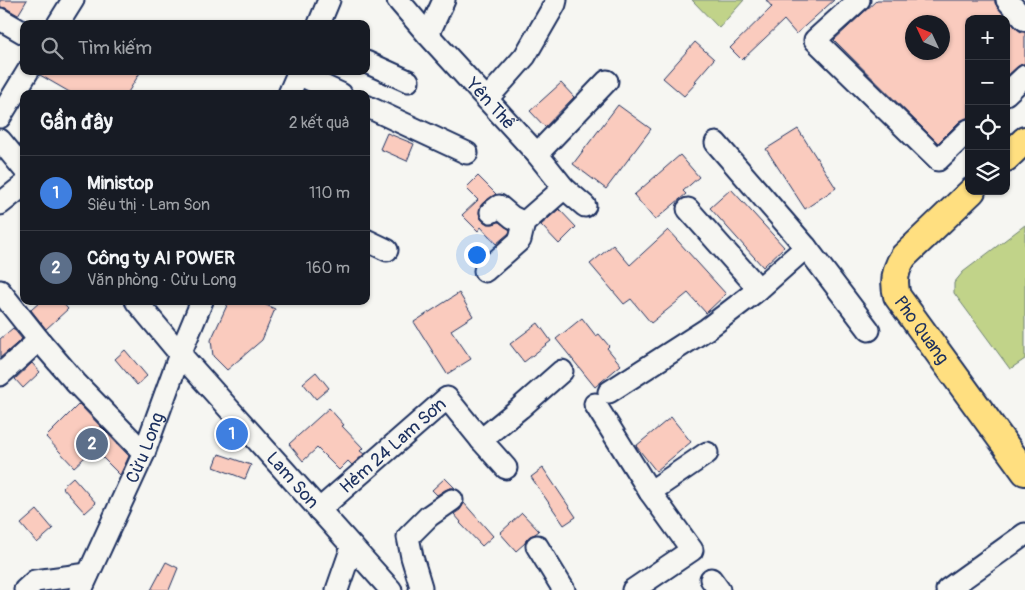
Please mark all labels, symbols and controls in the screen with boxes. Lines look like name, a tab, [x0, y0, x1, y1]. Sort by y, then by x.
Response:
north arrow	[905, 15, 950, 60]
map controls	[965, 15, 1010, 195]
button: +	[965, 15, 1010, 60]
search box	[20, 20, 370, 75]
icon: search	[38, 34, 66, 62]
text: Tìm kiếm	[78, 36, 152, 60]
button: −	[965, 60, 1010, 105]
street label: Yên Thế	[461, 72, 521, 135]
button: locate	[965, 105, 1010, 150]
text: Gần đây	[40, 109, 113, 136]
text: 2 kết quả	[289, 113, 350, 133]
button: layers	[965, 150, 1010, 195]
text: Ministop	[87, 171, 154, 195]
text: 1	[53, 183, 59, 203]
text: 110 m	[309, 183, 350, 203]
text: Siêu thị · Lam Son	[87, 195, 210, 215]
your location	[464, 242, 490, 268]
text: Công ty AI POWER	[87, 246, 235, 270]
text: 2	[52, 258, 60, 278]
text: 160 m	[306, 258, 350, 278]
text: Văn phòng · Cửu Long	[87, 270, 236, 290]
street label: Pho Quang	[889, 291, 954, 369]
street label: Hẻm 24 Lam Sơn	[335, 393, 451, 498]
street label: Cửu Long	[120, 409, 169, 487]
pin: 1	[216, 415, 248, 453]
pin: 2	[76, 425, 108, 463]
street label: Lam Son	[261, 447, 324, 513]

